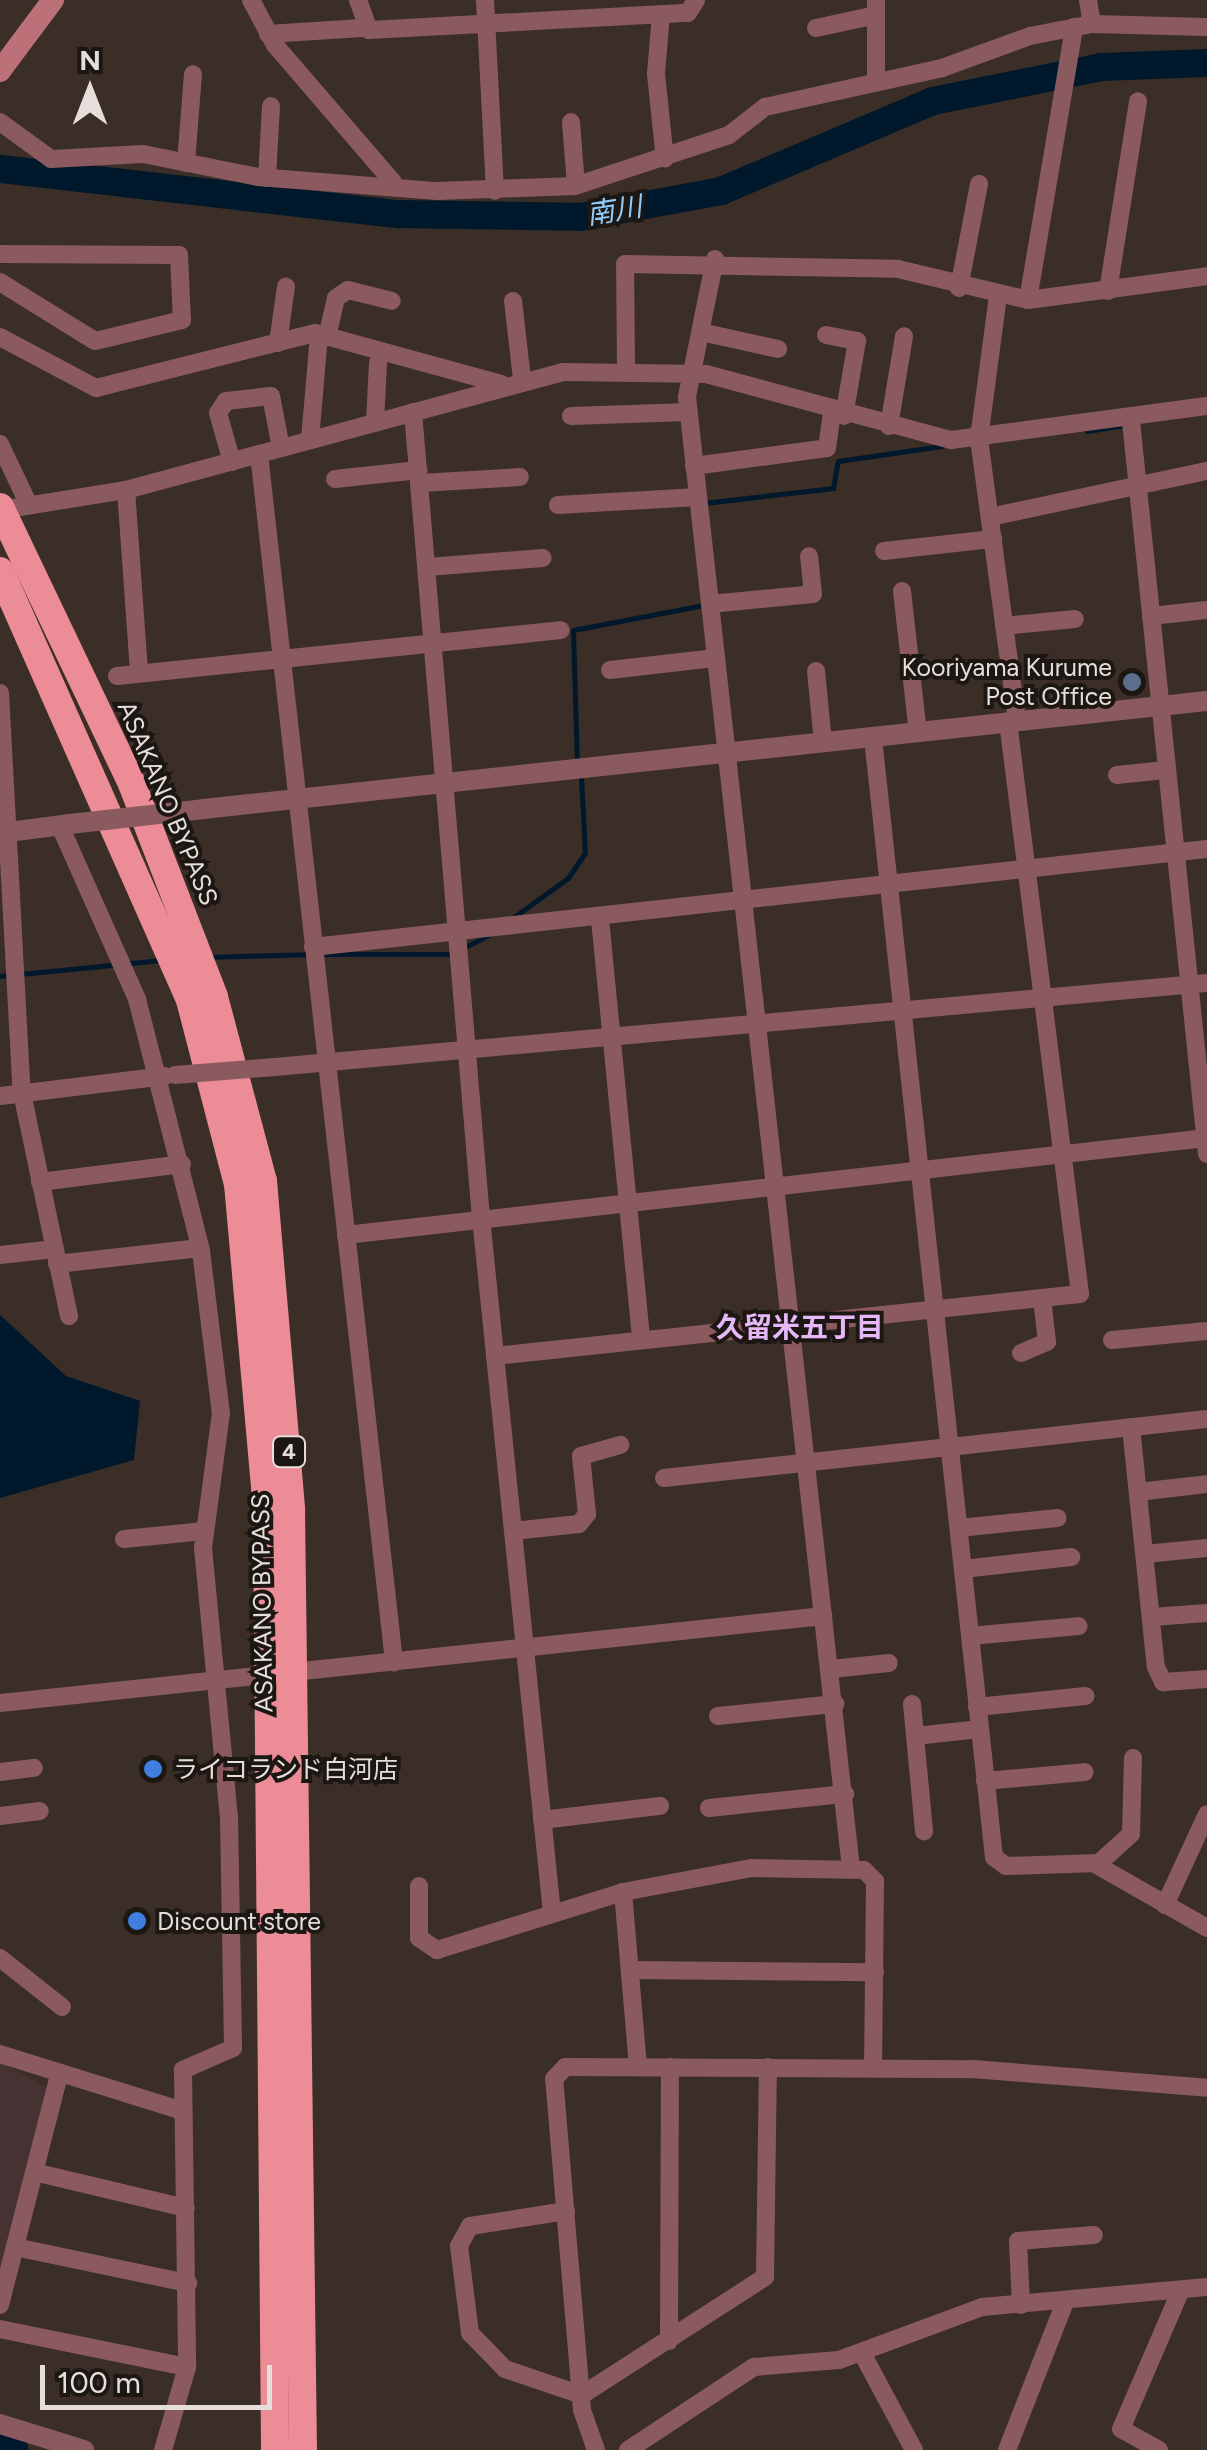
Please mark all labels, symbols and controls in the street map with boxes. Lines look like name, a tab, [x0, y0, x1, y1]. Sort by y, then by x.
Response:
north arrow	[40, 40, 140, 140]
text: N	[79, 43, 101, 77]
water label: 南川	[584, 189, 644, 231]
place label: Kooriyama Kurume Post Office	[901, 653, 1112, 712]
marker: Kooriyama Kurume Post Office	[1121, 671, 1143, 693]
street label: ASAKANO BYPASS	[111, 696, 225, 910]
district label: 久留米五丁目	[716, 1310, 884, 1344]
road number: 4	[272, 1435, 306, 1469]
street label: ASAKANO BYPASS	[245, 1493, 279, 1713]
place label: ライコランド白河店	[173, 1754, 398, 1784]
marker: ライコランド白河店	[142, 1758, 164, 1780]
place label: Discount store	[157, 1906, 321, 1936]
marker: Discount store	[126, 1910, 148, 1932]
scale bar	[45, 2345, 278, 2407]
text: 100 m	[57, 2364, 141, 2401]

